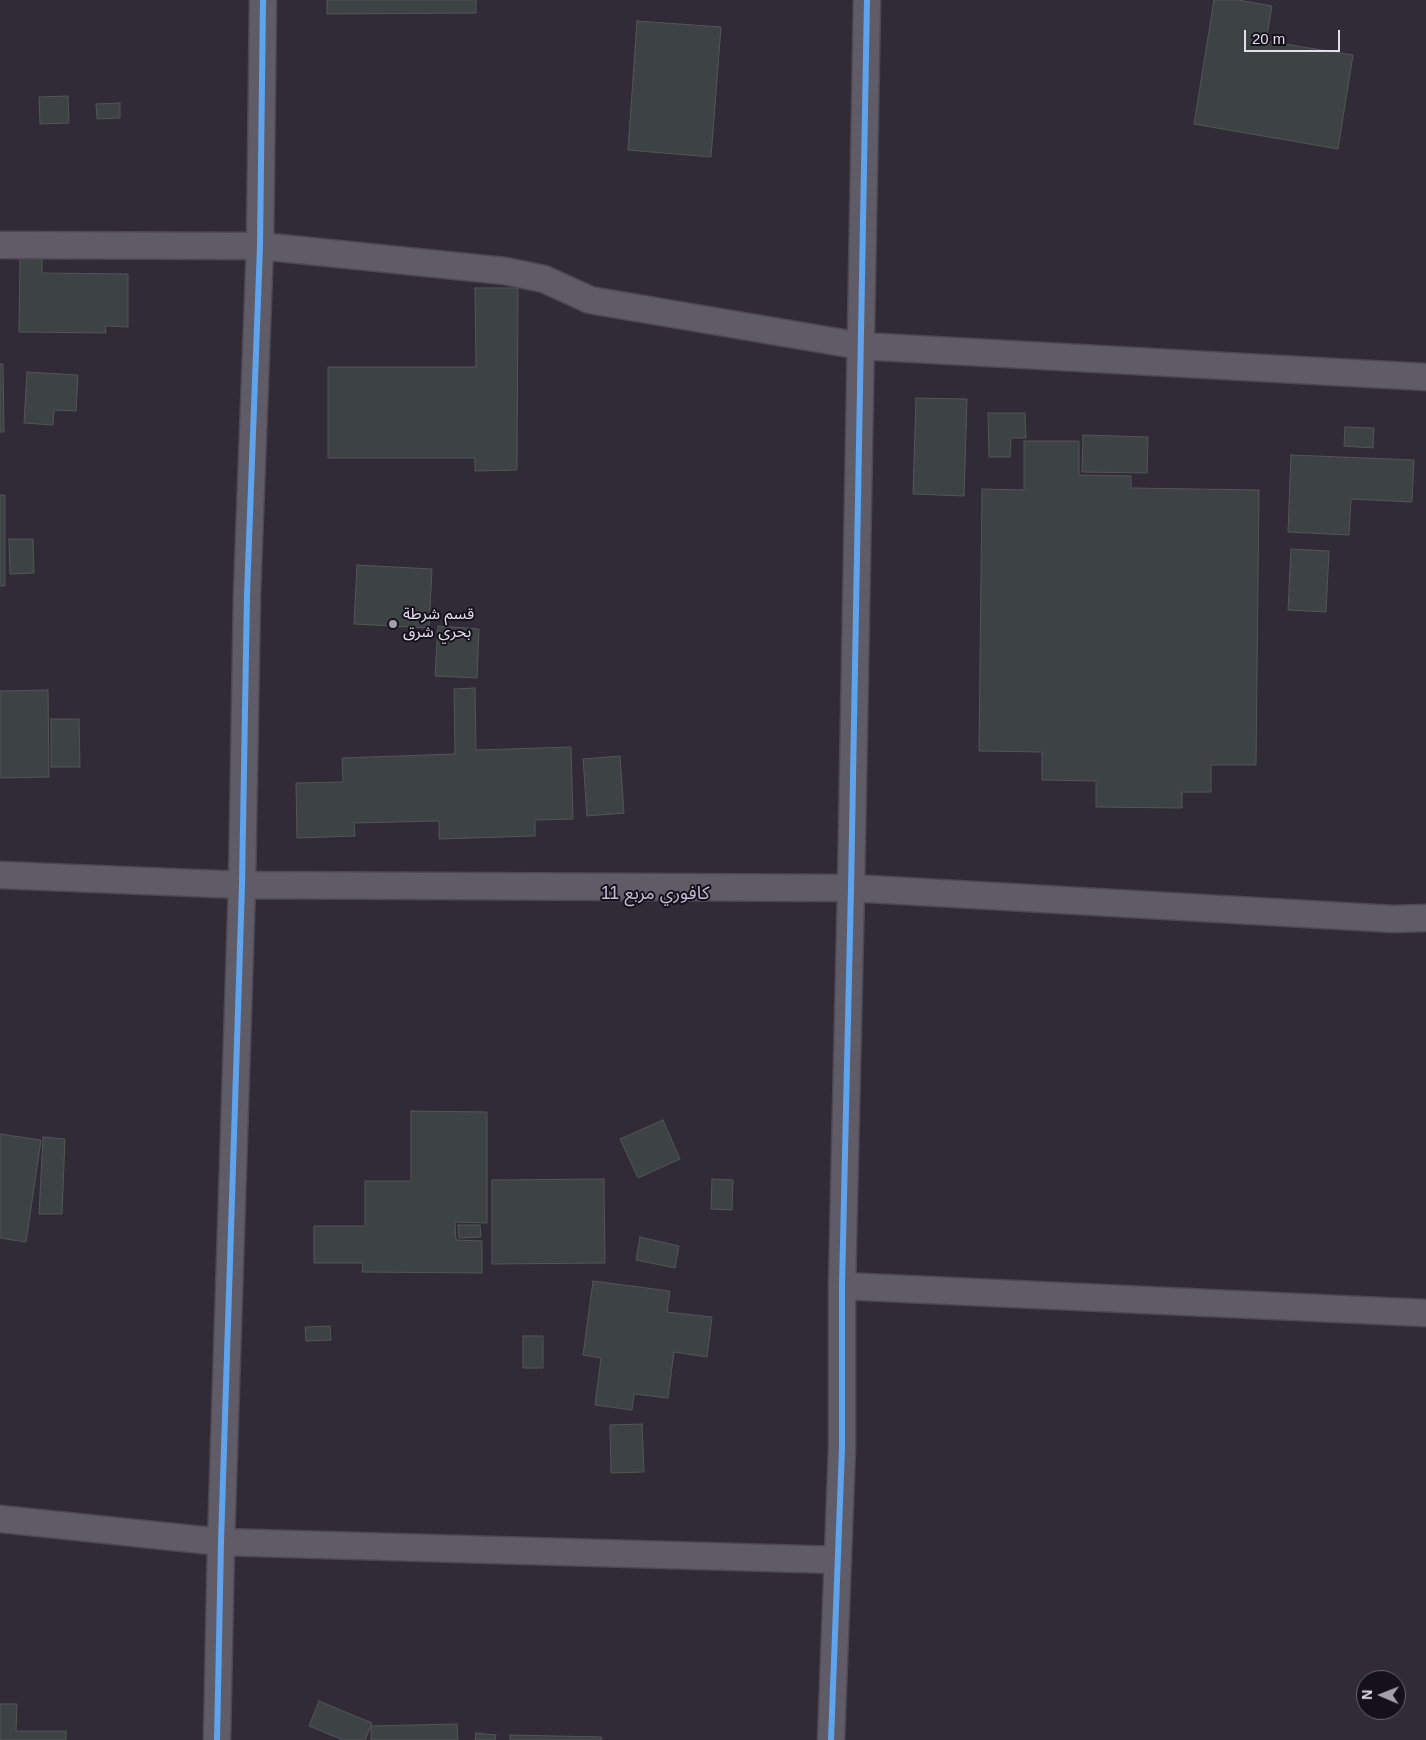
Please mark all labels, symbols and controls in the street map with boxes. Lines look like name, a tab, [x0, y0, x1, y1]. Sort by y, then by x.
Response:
scale bar	[1246, 20, 1342, 52]
text: 20 m	[1252, 30, 1285, 47]
place label: قسم شرطة بحري شرق	[403, 605, 474, 643]
marker: قسم شرطة بحري شرق	[387, 618, 399, 630]
district label: كافوري مربع 11	[601, 883, 709, 905]
north arrow	[1356, 1670, 1406, 1720]
text: N	[1359, 1690, 1375, 1700]

